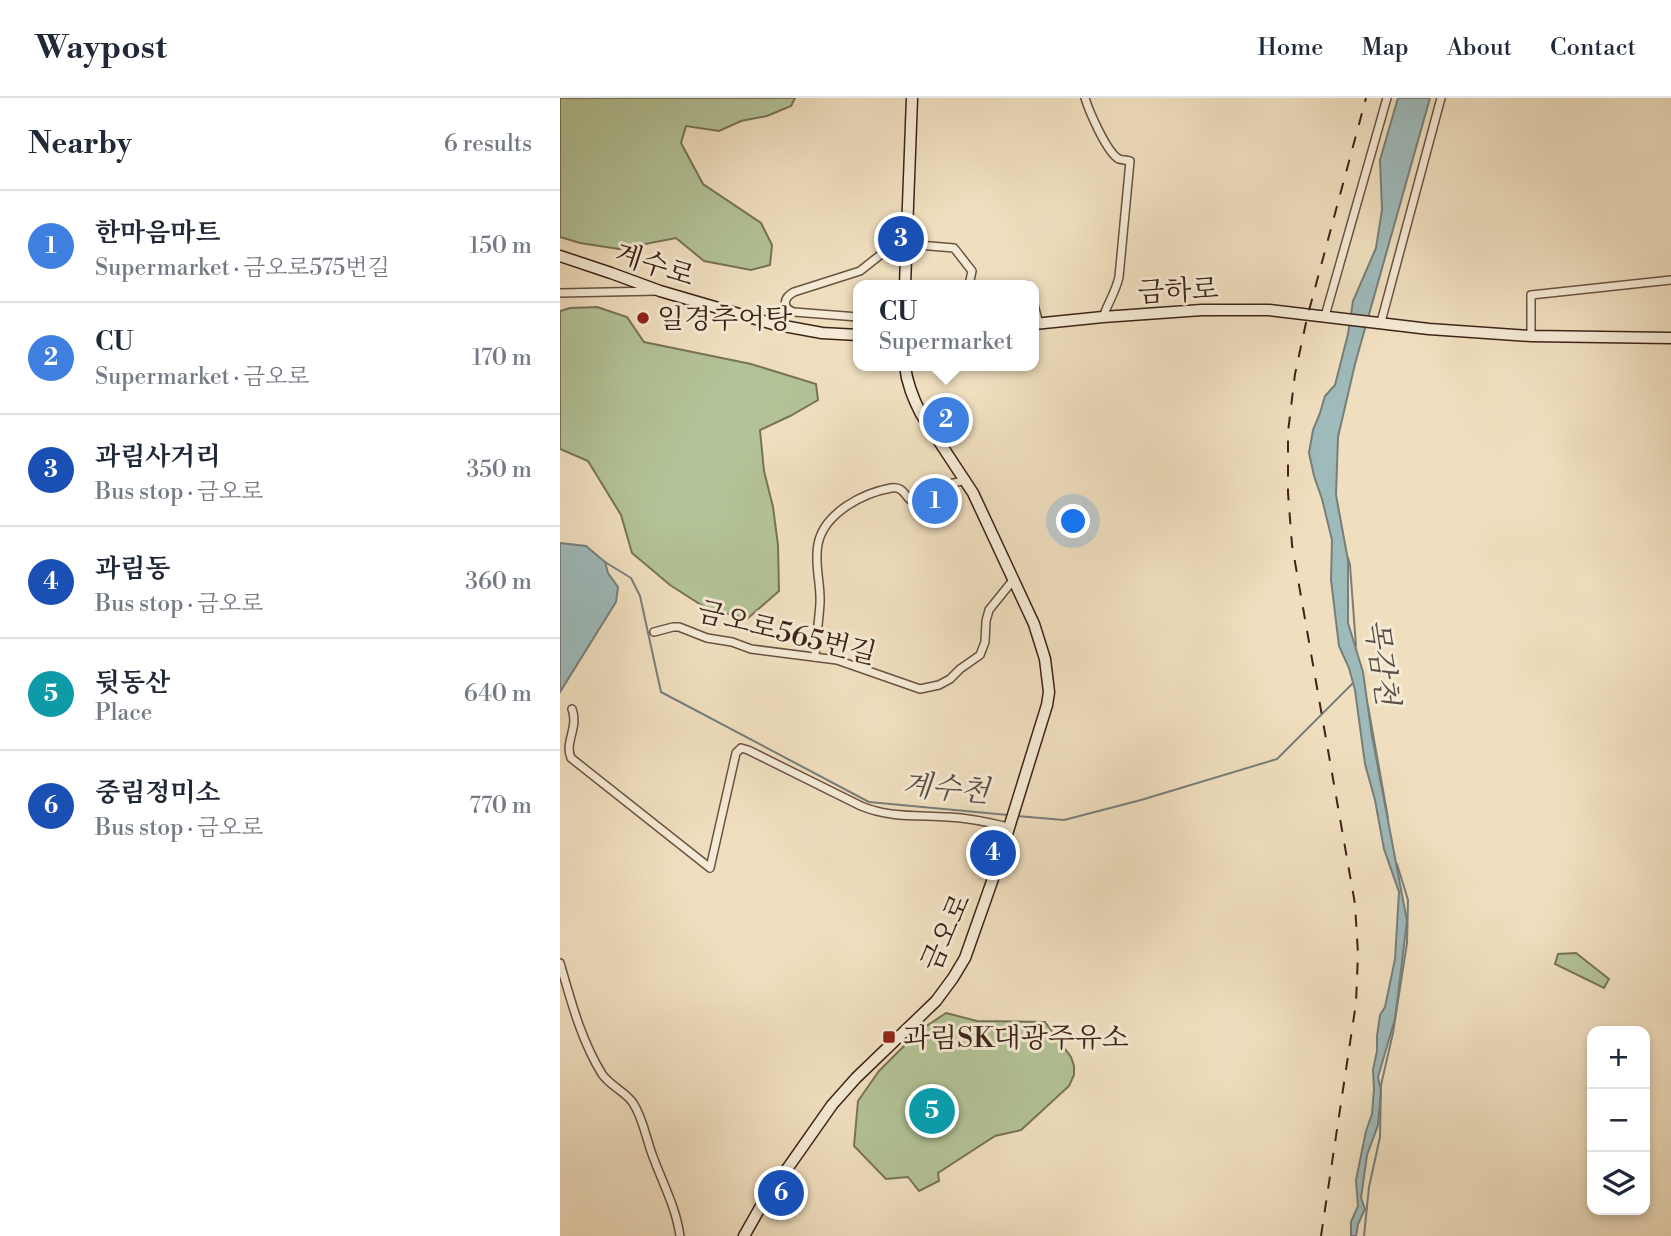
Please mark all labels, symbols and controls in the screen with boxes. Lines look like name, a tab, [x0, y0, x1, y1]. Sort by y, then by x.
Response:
text: Waypost	[35, 28, 167, 69]
text: Home	[1258, 33, 1323, 63]
text: Map	[1361, 33, 1409, 63]
text: About	[1447, 33, 1512, 63]
text: Contact	[1550, 33, 1636, 63]
text: Nearby	[28, 125, 132, 163]
text: 6 results	[444, 130, 532, 158]
pin: 3	[878, 213, 924, 265]
text: 한마음마트	[95, 217, 221, 249]
text: 1	[45, 232, 57, 260]
text: 150 m	[469, 232, 532, 260]
street label: 계수로	[611, 236, 699, 295]
text: Supermarket · 금오로575번길	[95, 254, 390, 282]
street label: 금하로	[1137, 272, 1220, 311]
popup	[853, 280, 1039, 371]
text: CU	[879, 296, 917, 328]
place label: 일경추어탕	[657, 302, 792, 337]
marker: 일경추어탕	[635, 310, 651, 326]
text: CU	[95, 326, 134, 358]
text: Supermarket	[879, 328, 1013, 356]
text: 2	[44, 344, 58, 372]
text: 170 m	[472, 344, 532, 372]
text: Supermarket · 금오로	[95, 363, 310, 391]
pin: 2	[923, 394, 969, 446]
text: 과림사거리	[95, 441, 221, 473]
text: 3	[44, 456, 58, 484]
text: 350 m	[466, 456, 532, 484]
pin: 1	[912, 475, 958, 527]
text: Bus stop · 금오로	[95, 478, 263, 506]
your location	[1056, 504, 1090, 538]
text: 과림동	[95, 553, 170, 585]
text: 4	[43, 568, 59, 596]
text: 360 m	[465, 568, 532, 596]
text: Bus stop · 금오로	[95, 590, 263, 618]
street label: 금오로565번길	[694, 594, 880, 673]
water label: 목감천	[1356, 616, 1406, 710]
text: 뒷동산	[95, 667, 170, 699]
text: 5	[44, 680, 58, 708]
text: 640 m	[464, 680, 532, 708]
text: Place	[95, 699, 152, 727]
water label: 계수천	[901, 766, 993, 812]
text: 중림정미소	[95, 777, 221, 809]
text: 6	[44, 792, 58, 820]
text: 770 m	[469, 792, 532, 820]
text: Bus stop · 금오로	[95, 814, 263, 842]
pin: 4	[970, 827, 1016, 879]
street label: 금오로	[914, 888, 979, 977]
place label: 과림SK대광주유소	[903, 1021, 1129, 1056]
map controls	[1587, 1026, 1650, 1215]
button: +	[1587, 1026, 1650, 1089]
marker: 과림SK대광주유소	[881, 1029, 897, 1045]
pin: 5	[909, 1085, 955, 1137]
button: −	[1587, 1089, 1650, 1152]
button: layers	[1587, 1152, 1650, 1215]
pin: 6	[758, 1167, 804, 1219]

